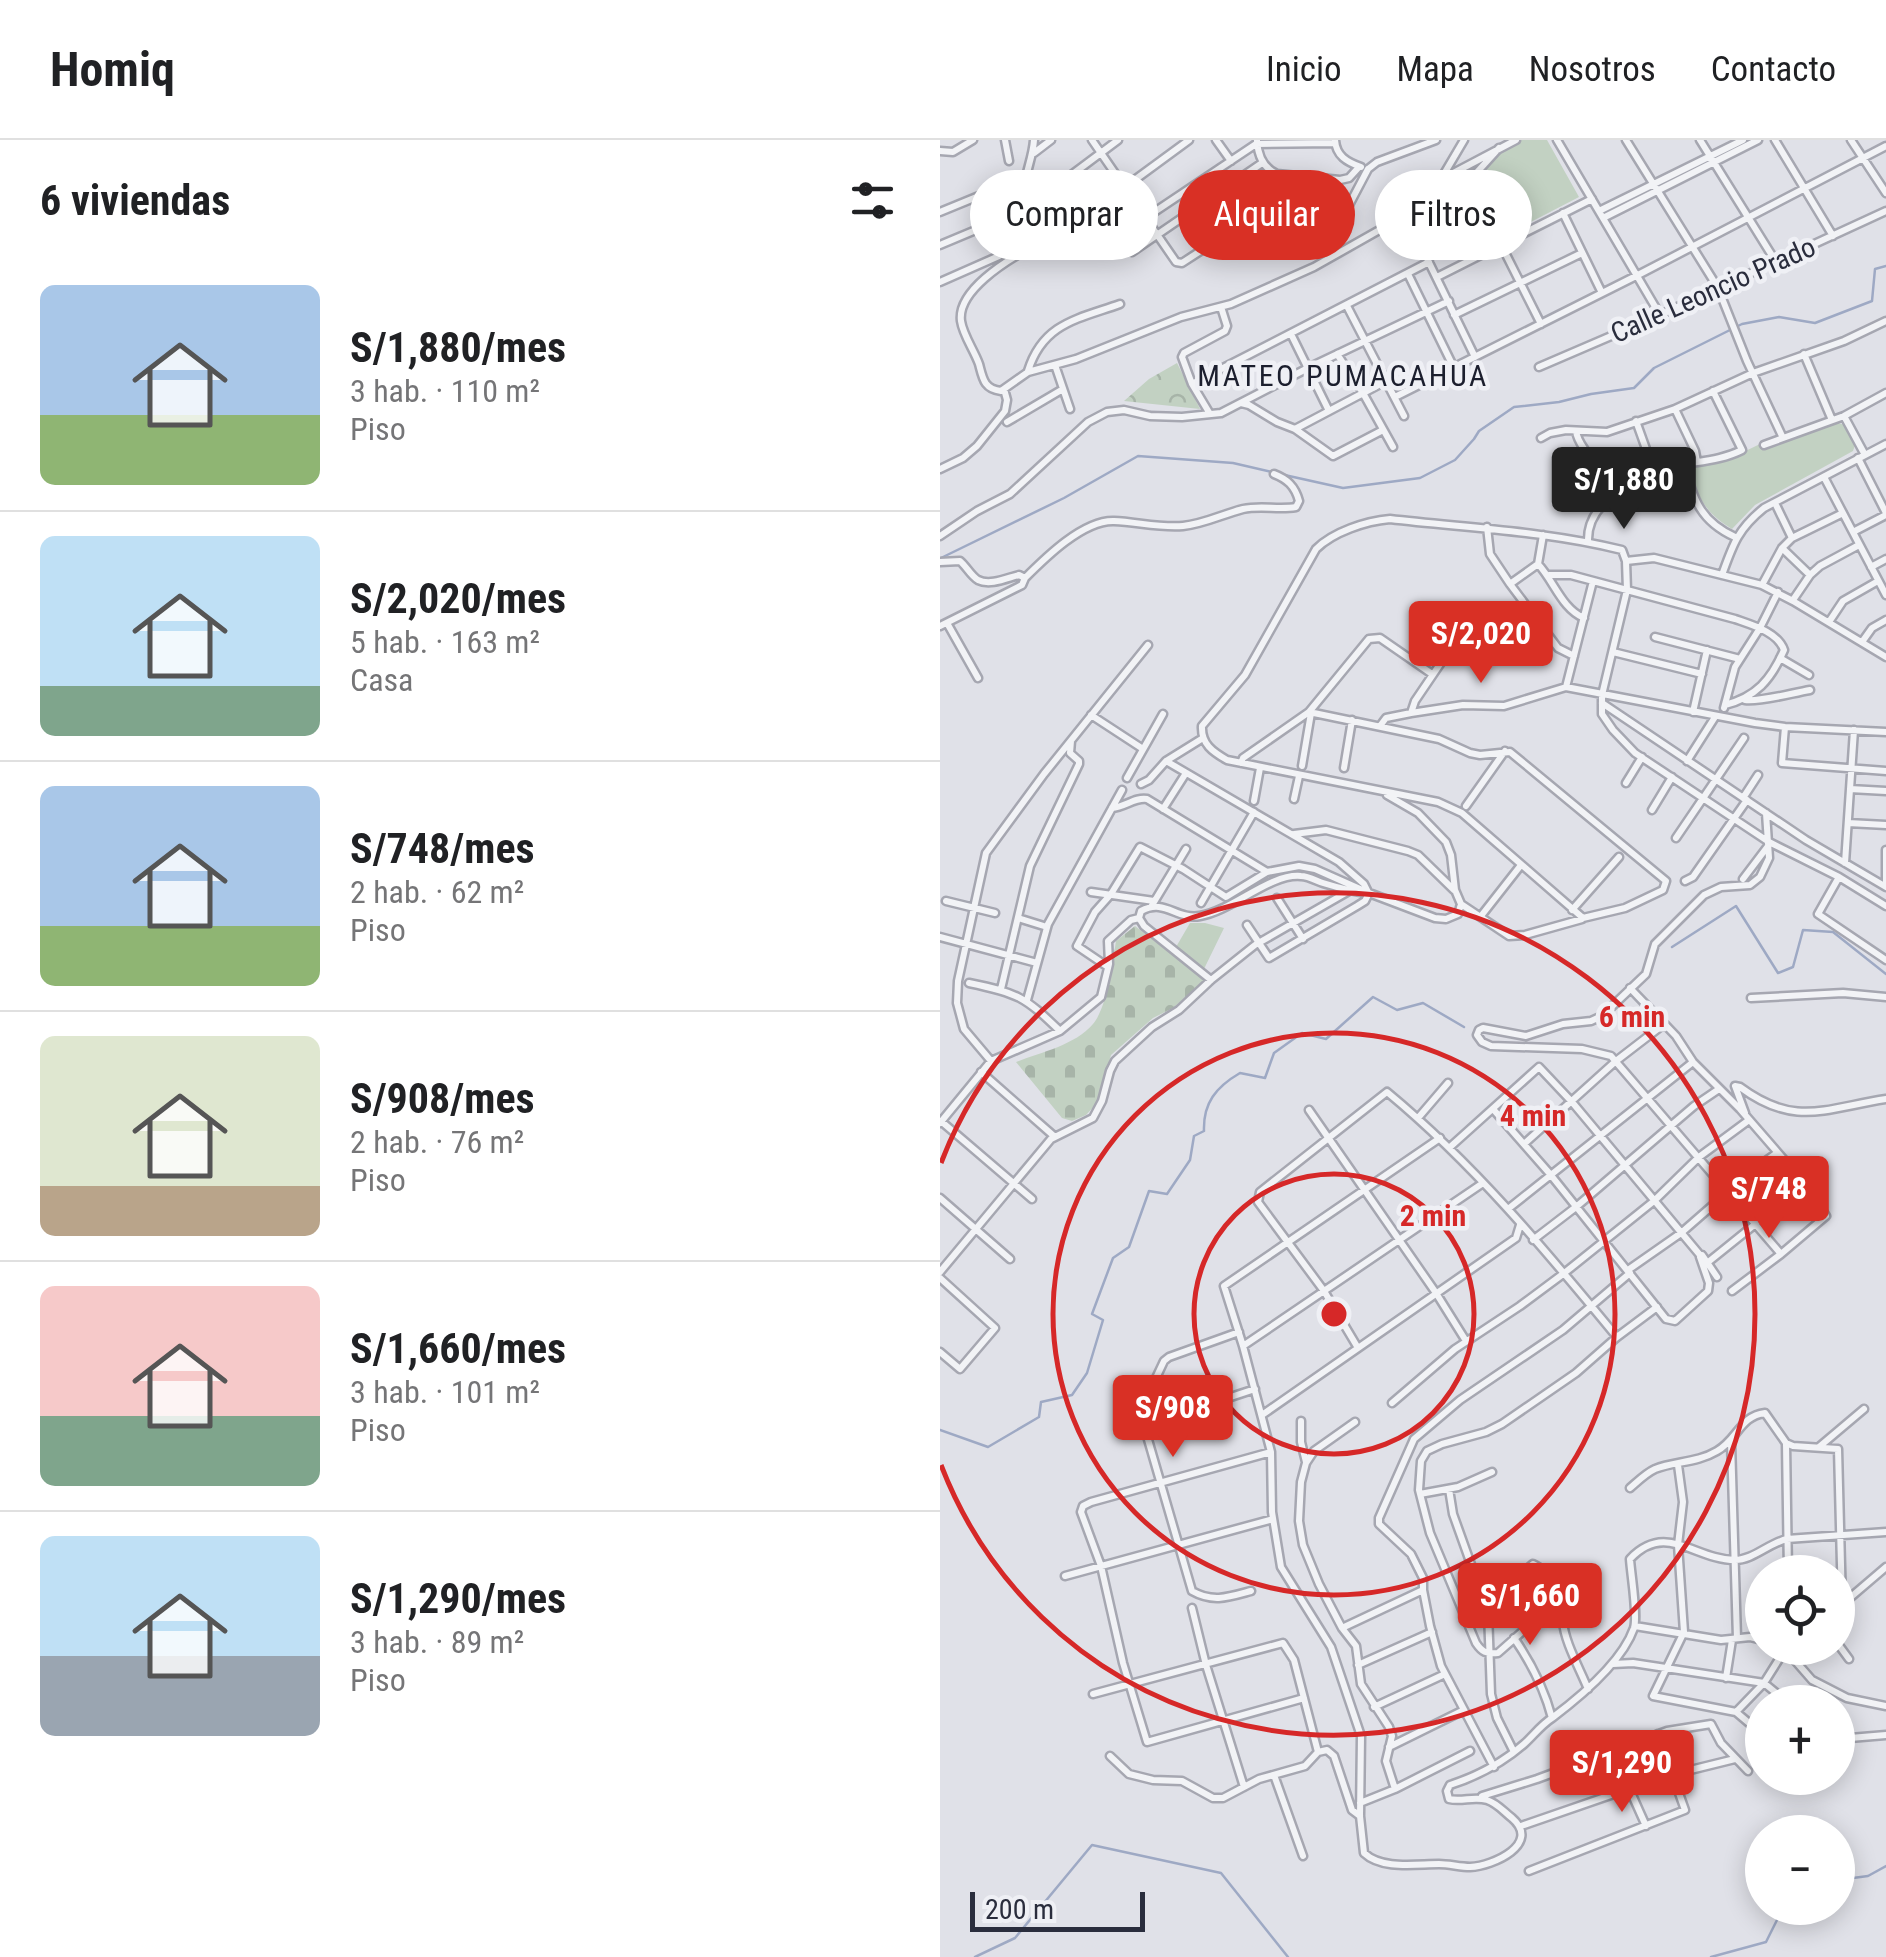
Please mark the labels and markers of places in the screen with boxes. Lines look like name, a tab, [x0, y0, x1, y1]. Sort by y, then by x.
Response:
pin: S/1,880	[1532, 447, 1716, 532]
pin: S/2,020	[1389, 601, 1573, 686]
pin: S/748	[1699, 1156, 1839, 1241]
centre of rings	[1316, 1296, 1352, 1332]
pin: S/908	[1103, 1375, 1243, 1460]
pin: S/1,660	[1438, 1563, 1622, 1648]
pin: S/1,290	[1530, 1730, 1714, 1815]

